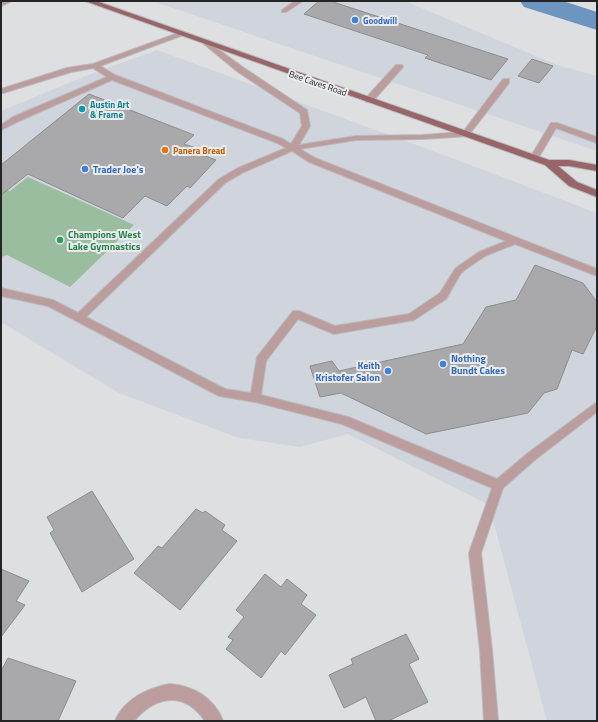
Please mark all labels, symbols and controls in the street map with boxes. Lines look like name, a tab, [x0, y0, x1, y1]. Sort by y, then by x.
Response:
place label: Goodwill	[363, 14, 397, 27]
marker: Goodwill	[350, 15, 360, 25]
street label: Bee Caves Road	[287, 67, 349, 99]
place label: Austin Art & Frame	[90, 98, 130, 121]
marker: Austin Art & Frame	[77, 104, 87, 114]
place label: Panera Bread	[173, 144, 225, 157]
marker: Panera Bread	[160, 145, 170, 155]
place label: Trader Joe's	[93, 162, 144, 177]
marker: Trader Joe's	[80, 164, 90, 174]
place label: Champions West Lake Gymnastics	[68, 227, 141, 254]
marker: Champions West Lake Gymnastics	[55, 235, 65, 245]
place label: Nothing Bundt Cakes	[451, 351, 505, 378]
place label: Keith Kristofer Salon	[316, 358, 380, 385]
marker: Nothing Bundt Cakes	[438, 359, 448, 369]
marker: Keith Kristofer Salon	[383, 366, 393, 376]

